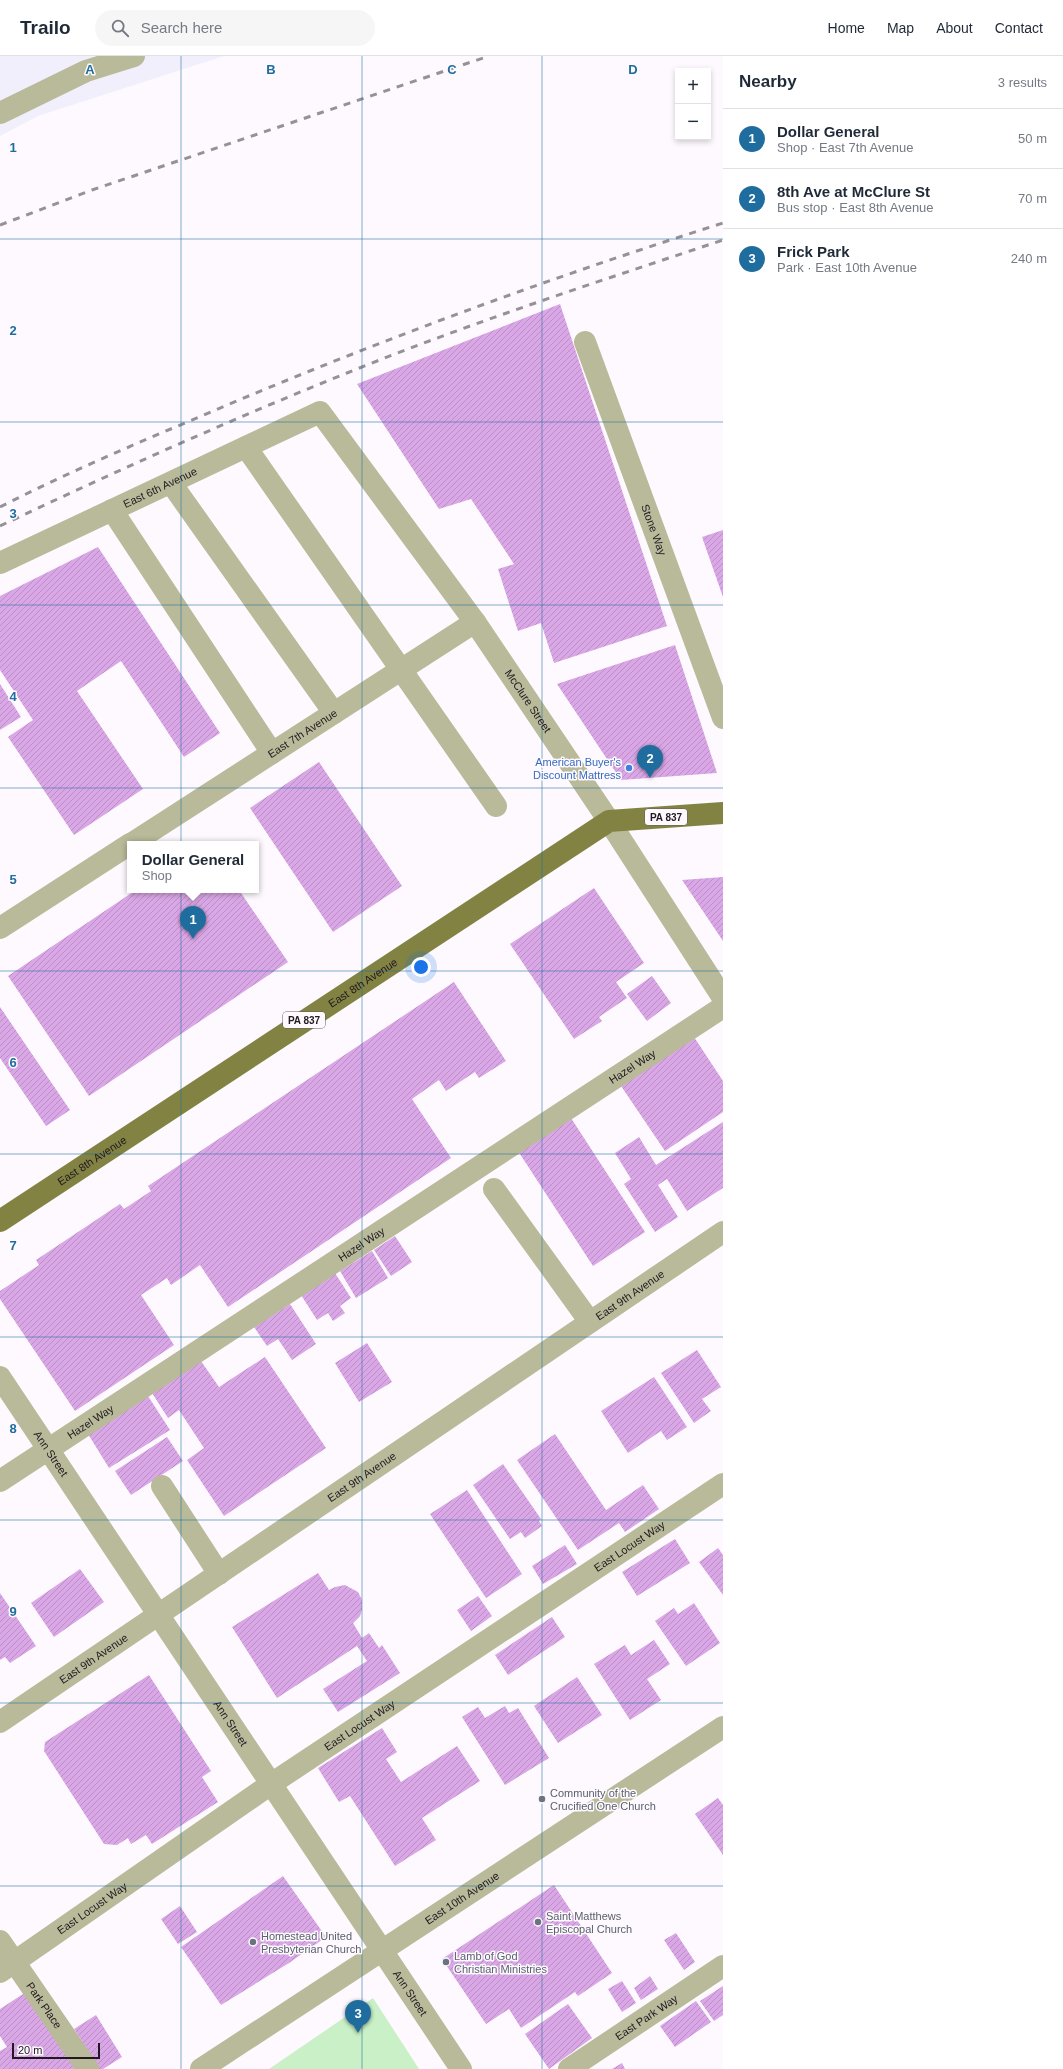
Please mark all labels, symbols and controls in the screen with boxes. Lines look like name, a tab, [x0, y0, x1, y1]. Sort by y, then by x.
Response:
search box	[95, 10, 375, 46]
text: Trailo	[20, 17, 71, 38]
icon: search	[109, 17, 131, 39]
text: Search here	[141, 19, 222, 36]
text: Home	[828, 20, 865, 36]
text: Map	[887, 20, 914, 36]
text: About	[936, 20, 973, 36]
text: Contact	[995, 20, 1043, 36]
text: A	[85, 62, 95, 77]
text: B	[266, 62, 276, 77]
text: C	[447, 62, 457, 77]
text: D	[628, 62, 638, 77]
map controls	[675, 68, 711, 140]
button: +	[675, 68, 711, 104]
text: Nearby	[739, 72, 797, 91]
text: 3 results	[998, 75, 1047, 90]
button: −	[675, 104, 711, 140]
text: Dollar General	[777, 123, 880, 140]
text: 1	[748, 131, 756, 146]
text: 50 m	[1018, 131, 1047, 146]
text: 1	[9, 140, 17, 155]
text: Shop · East 7th Avenue	[777, 140, 913, 155]
text: 8th Ave at McClure St	[777, 183, 930, 200]
text: 2	[748, 191, 756, 206]
text: 70 m	[1018, 191, 1047, 206]
text: Bus stop · East 8th Avenue	[777, 200, 934, 215]
text: Frick Park	[777, 243, 850, 260]
text: 3	[748, 251, 756, 266]
text: 240 m	[1011, 251, 1047, 266]
text: Park · East 10th Avenue	[777, 260, 917, 275]
text: 2	[9, 323, 17, 338]
street label: East 6th Avenue	[121, 465, 199, 510]
street label: Stone Way	[639, 503, 669, 557]
text: 3	[9, 506, 17, 521]
street label: McClure Street	[503, 667, 554, 735]
text: 4	[9, 689, 17, 704]
street label: East 7th Avenue	[266, 707, 339, 760]
pin: 2	[637, 745, 663, 778]
place label: American Buyer's Discount Mattress	[533, 756, 621, 781]
marker: American Buyer's Discount Mattress	[624, 763, 634, 773]
road number: PA 837	[645, 809, 687, 825]
popup	[127, 841, 259, 893]
text: Dollar General	[142, 851, 244, 868]
text: Shop	[142, 868, 172, 883]
text: 5	[9, 872, 17, 887]
pin: 1	[180, 906, 206, 939]
street label: East 8th Avenue	[326, 956, 399, 1010]
your location	[411, 957, 431, 977]
road number: PA 837	[283, 1012, 325, 1028]
street label: Hazel Way	[607, 1047, 658, 1086]
text: 6	[9, 1055, 17, 1070]
street label: East 8th Avenue	[55, 1134, 129, 1188]
street label: Hazel Way	[336, 1224, 387, 1264]
text: 7	[9, 1238, 17, 1253]
street label: East 9th Avenue	[593, 1268, 666, 1322]
street label: Hazel Way	[65, 1402, 116, 1441]
text: 8	[9, 1421, 17, 1436]
street label: Ann Street	[32, 1429, 70, 1479]
street label: East 9th Avenue	[325, 1449, 398, 1504]
street label: East Locust Way	[592, 1518, 667, 1574]
text: 9	[9, 1604, 17, 1619]
street label: East 9th Avenue	[57, 1631, 130, 1686]
street label: East Locust Way	[322, 1697, 397, 1753]
street label: Ann Street	[211, 1698, 250, 1748]
place label: Community of the Crucified One Church	[550, 1787, 656, 1812]
marker: Community of the Crucified One Church	[537, 1794, 547, 1804]
street label: East 10th Avenue	[423, 1869, 501, 1927]
street label: East Locust Way	[55, 1880, 130, 1937]
place label: Saint Matthews Episcopal Church	[546, 1910, 632, 1935]
marker: Saint Matthews Episcopal Church	[533, 1917, 543, 1927]
place label: Homestead United Presbyterian Church	[261, 1930, 361, 1955]
marker: Homestead United Presbyterian Church	[248, 1937, 258, 1947]
place label: Lamb of God Christian Ministries	[454, 1950, 547, 1975]
marker: Lamb of God Christian Ministries	[441, 1957, 451, 1967]
street label: Ann Street	[391, 1968, 430, 2018]
street label: Park Place	[24, 1980, 64, 2031]
street label: East Park Way	[613, 1992, 680, 2042]
pin: 3	[345, 2000, 371, 2033]
scale bar	[12, 2041, 100, 2060]
text: 20 m	[18, 2044, 42, 2056]

